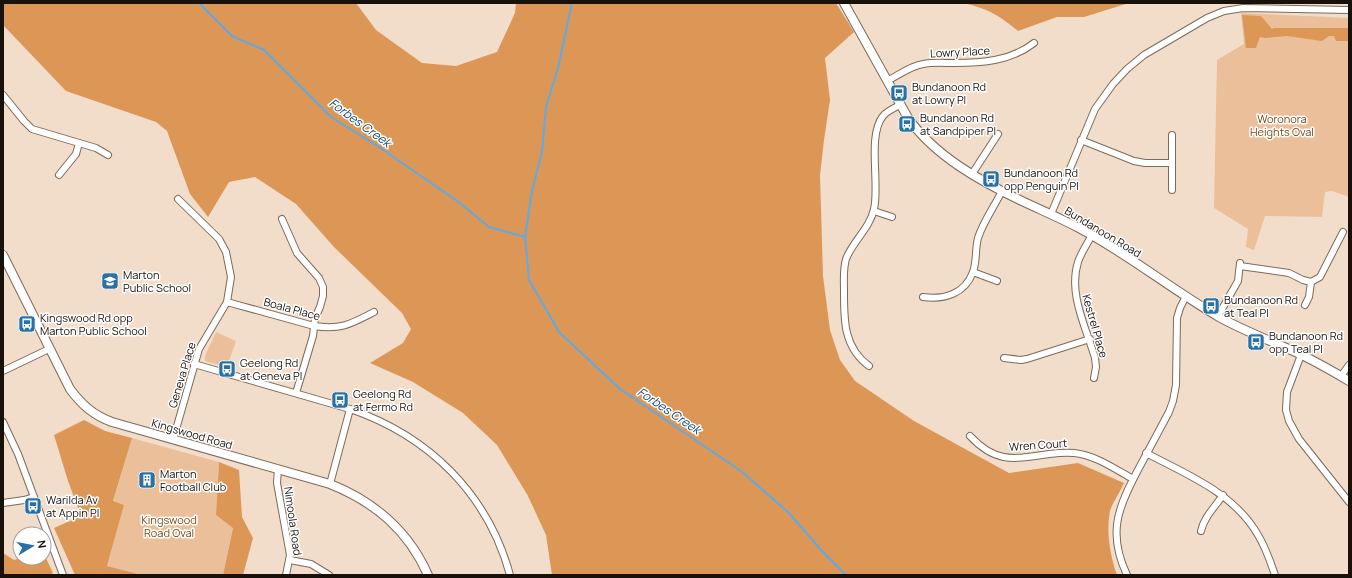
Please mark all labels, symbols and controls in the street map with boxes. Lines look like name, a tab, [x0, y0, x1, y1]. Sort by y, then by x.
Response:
street label: Lowry Place	[930, 42, 991, 61]
place label: Bundanoon Rd at Lowry Pl	[912, 79, 986, 107]
bus stop icon: Bundanoon Rd at Lowry Pl	[889, 83, 909, 103]
water label: Forbes Creek	[326, 94, 396, 152]
place label: Bundanoon Rd at Sandpiper Pl	[920, 110, 996, 138]
park label: Woronora Heights Oval	[1250, 111, 1314, 139]
bus stop icon: Bundanoon Rd at Sandpiper Pl	[897, 114, 917, 134]
place label: Bundanoon Rd opp Penguin Pl	[1004, 165, 1079, 193]
bus stop icon: Bundanoon Rd opp Penguin Pl	[981, 169, 1001, 189]
street label: Bundanoon Road	[1062, 203, 1144, 260]
place label: Marton Public School	[123, 267, 191, 295]
school or university icon: Marton Public School	[100, 271, 120, 291]
street label: Kestrel Place	[1079, 292, 1112, 360]
place label: Bundanoon Rd at Teal Pl	[1224, 292, 1298, 320]
street label: Boala Place	[262, 294, 323, 323]
bus stop icon: Bundanoon Rd at Teal Pl	[1201, 296, 1221, 316]
place label: Kingswood Rd opp Marton Public School	[40, 310, 147, 338]
bus stop icon: Kingswood Rd opp Marton Public School	[17, 314, 37, 334]
place label: Bundanoon Rd opp Teal Pl	[1269, 328, 1343, 356]
bus stop icon: Bundanoon Rd opp Teal Pl	[1246, 332, 1266, 352]
street label: Geneva Place	[164, 340, 199, 410]
place label: Geelong Rd at Geneva Pl	[240, 355, 302, 383]
bus stop icon: Geelong Rd at Geneva Pl	[217, 359, 237, 379]
water label: Forbes Creek	[634, 383, 706, 439]
place label: Geelong Rd at Fermo Rd	[353, 386, 413, 414]
bus stop icon: Geelong Rd at Fermo Rd	[330, 390, 350, 410]
street label: Kingswood Road	[150, 415, 234, 452]
street label: Wren Court	[1008, 435, 1068, 454]
place label: Marton Football Club	[160, 466, 227, 494]
building icon: Marton Football Club	[137, 470, 157, 490]
street label: Nimoola Road	[281, 486, 306, 556]
place label: Warilda Av at Appin Pl	[46, 492, 99, 520]
bus stop icon: Warilda Av at Appin Pl	[23, 496, 43, 516]
park label: Kingswood Road Oval	[141, 512, 197, 540]
north arrow	[12, 526, 52, 566]
text: N	[34, 539, 50, 549]

